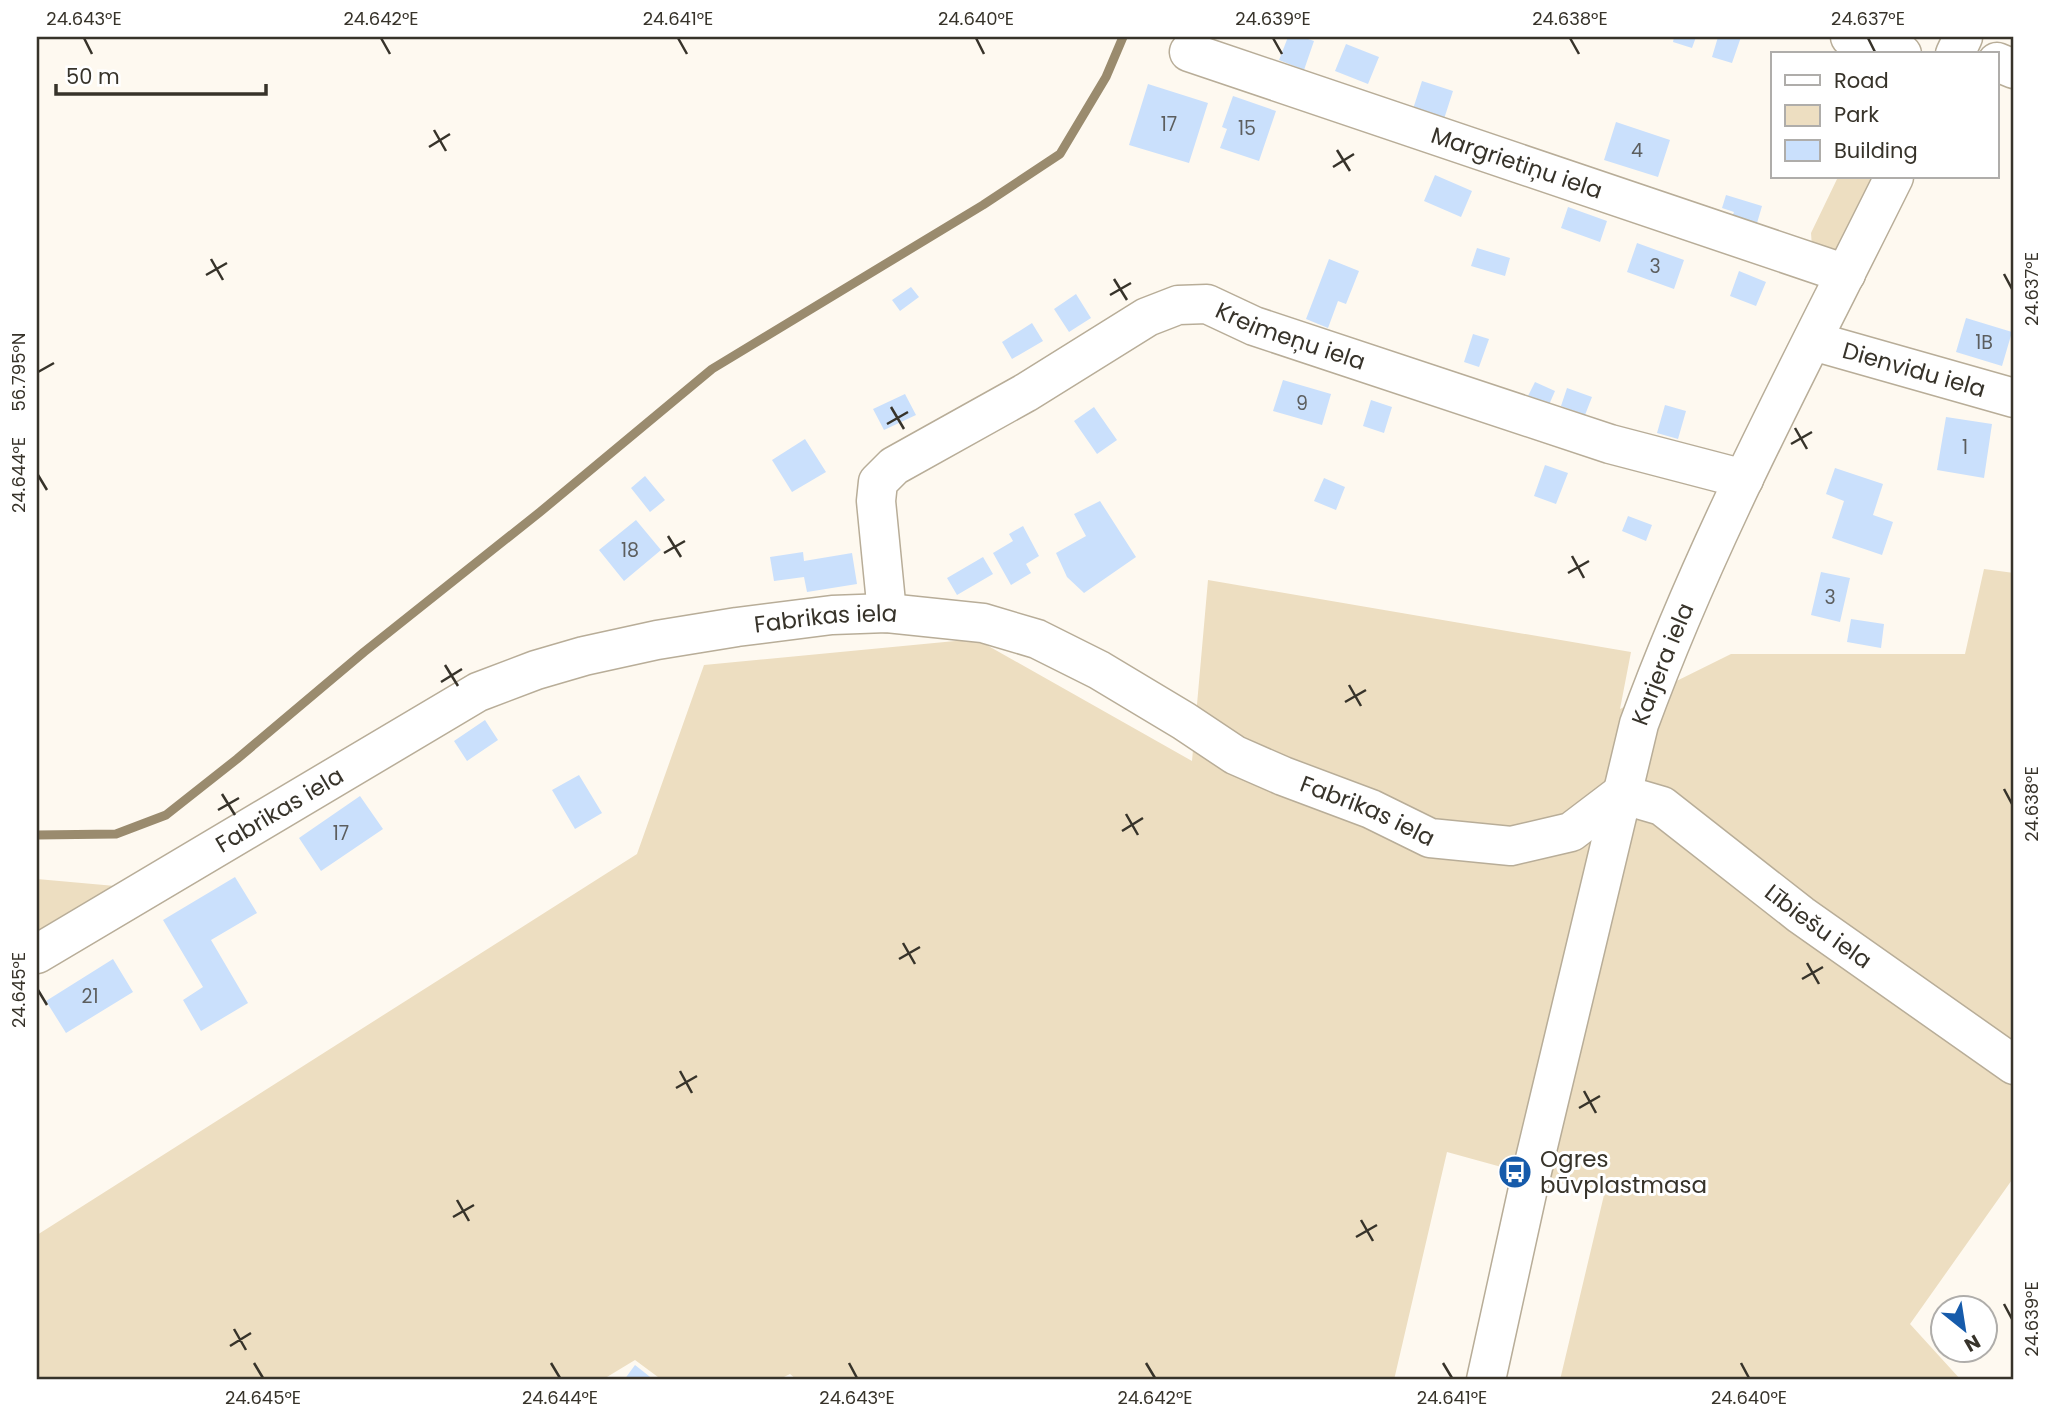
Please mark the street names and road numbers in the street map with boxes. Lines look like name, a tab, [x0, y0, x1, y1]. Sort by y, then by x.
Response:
street label: Margrietiņu iela	[1427, 119, 1607, 207]
street label: Kreimeņu iela	[1210, 294, 1370, 378]
street label: Dienvidu iela	[1839, 334, 1989, 405]
street label: Fabrikas iela	[752, 597, 899, 641]
street label: Karjera iela	[1624, 598, 1701, 730]
street label: Fabrikas iela	[209, 759, 349, 860]
street label: Fabrikas iela	[1296, 768, 1440, 854]
street label: Lībiešu iela	[1758, 877, 1878, 976]

